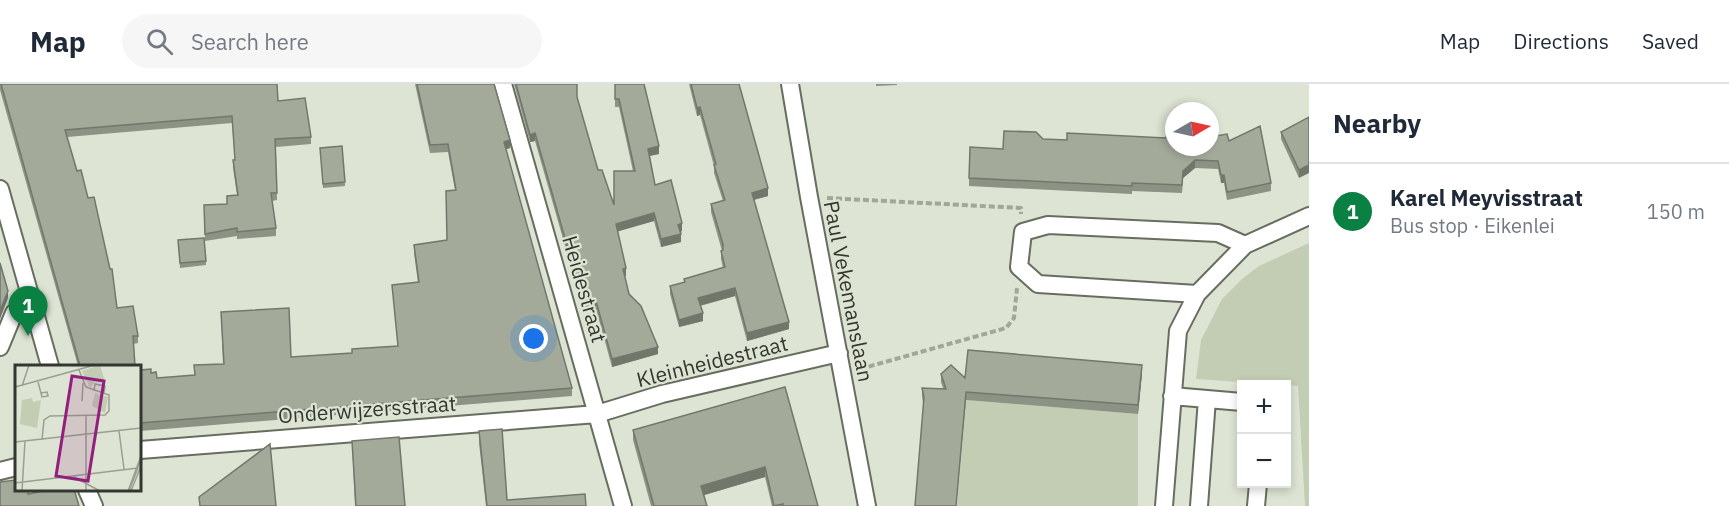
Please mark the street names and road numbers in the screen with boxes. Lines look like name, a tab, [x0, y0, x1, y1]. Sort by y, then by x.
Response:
street label: Paul Vekemanslaan	[818, 198, 880, 384]
street label: Heidestraat	[556, 232, 614, 346]
street label: Kleinheidestraat	[633, 329, 791, 393]
street label: Onderwijzersstraat	[277, 389, 457, 429]

